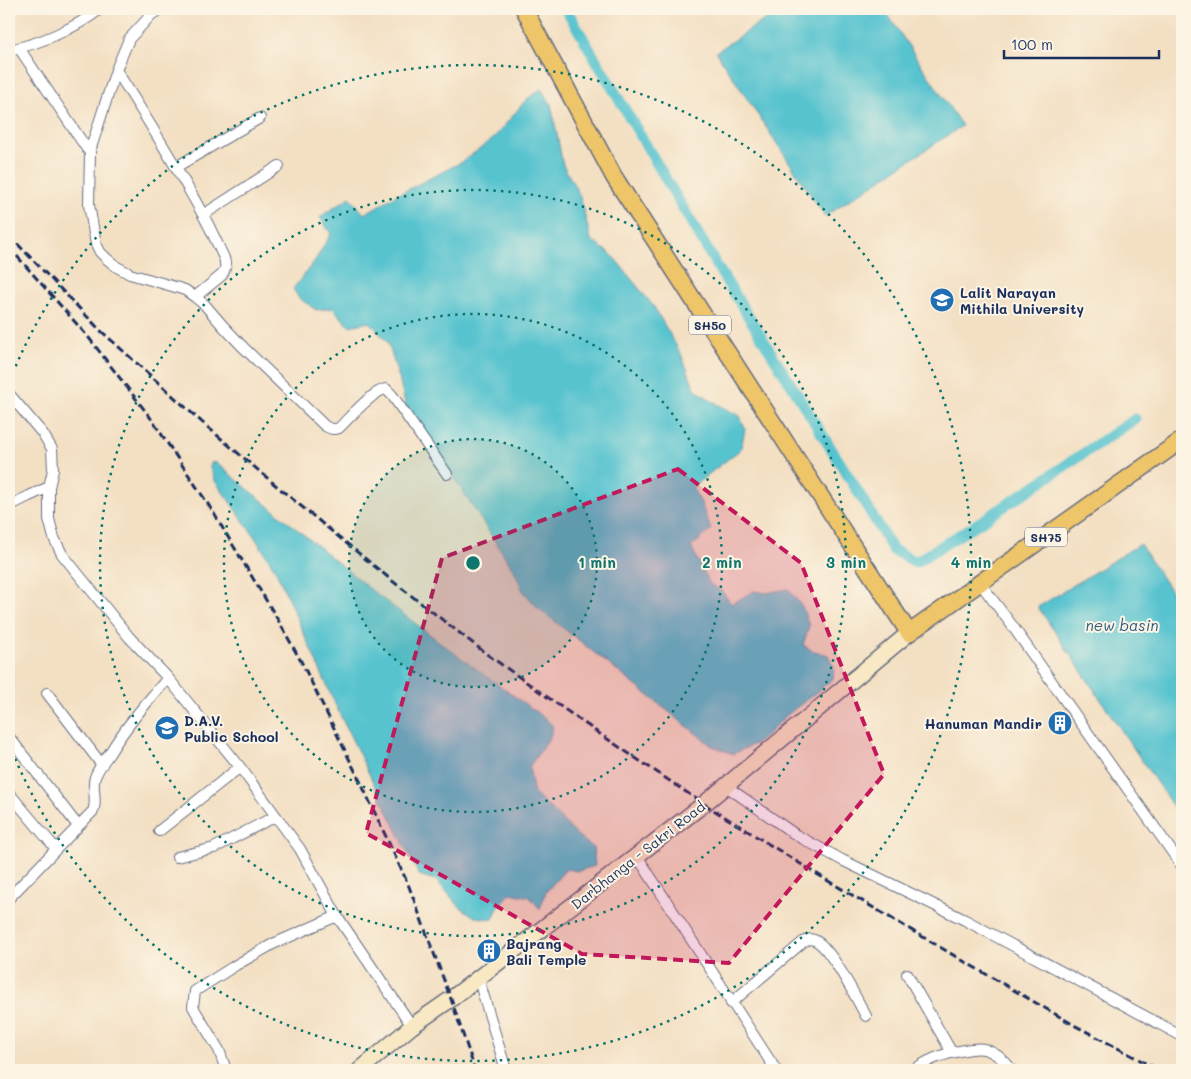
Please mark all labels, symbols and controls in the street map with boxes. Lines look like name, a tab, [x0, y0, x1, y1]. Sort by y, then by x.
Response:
scale bar	[1004, 28, 1158, 60]
text: 100 m	[1011, 34, 1053, 54]
place label: Lalit Narayan Mithila University	[960, 283, 1084, 318]
school or university icon: Lalit Narayan Mithila University	[929, 287, 955, 313]
road number: SH50	[689, 316, 731, 334]
road number: SH75	[1025, 528, 1067, 546]
text: 1 min	[578, 552, 616, 572]
text: 2 min	[702, 552, 742, 572]
text: 3 min	[826, 552, 866, 572]
text: 4 min	[951, 552, 991, 572]
centre of rings	[464, 554, 482, 572]
water label: new basin	[1085, 615, 1159, 635]
building icon: Hanuman Mandir	[1047, 710, 1073, 736]
place label: D.A.V. Public School	[184, 711, 278, 746]
place label: Hanuman Mandir	[924, 714, 1042, 733]
school or university icon: D.A.V. Public School	[154, 715, 180, 741]
street label: Darbhanga - Sakri Road	[567, 797, 709, 913]
place label: Bajrang Bali Temple	[506, 934, 586, 969]
building icon: Bajrang Bali Temple	[476, 938, 502, 964]

